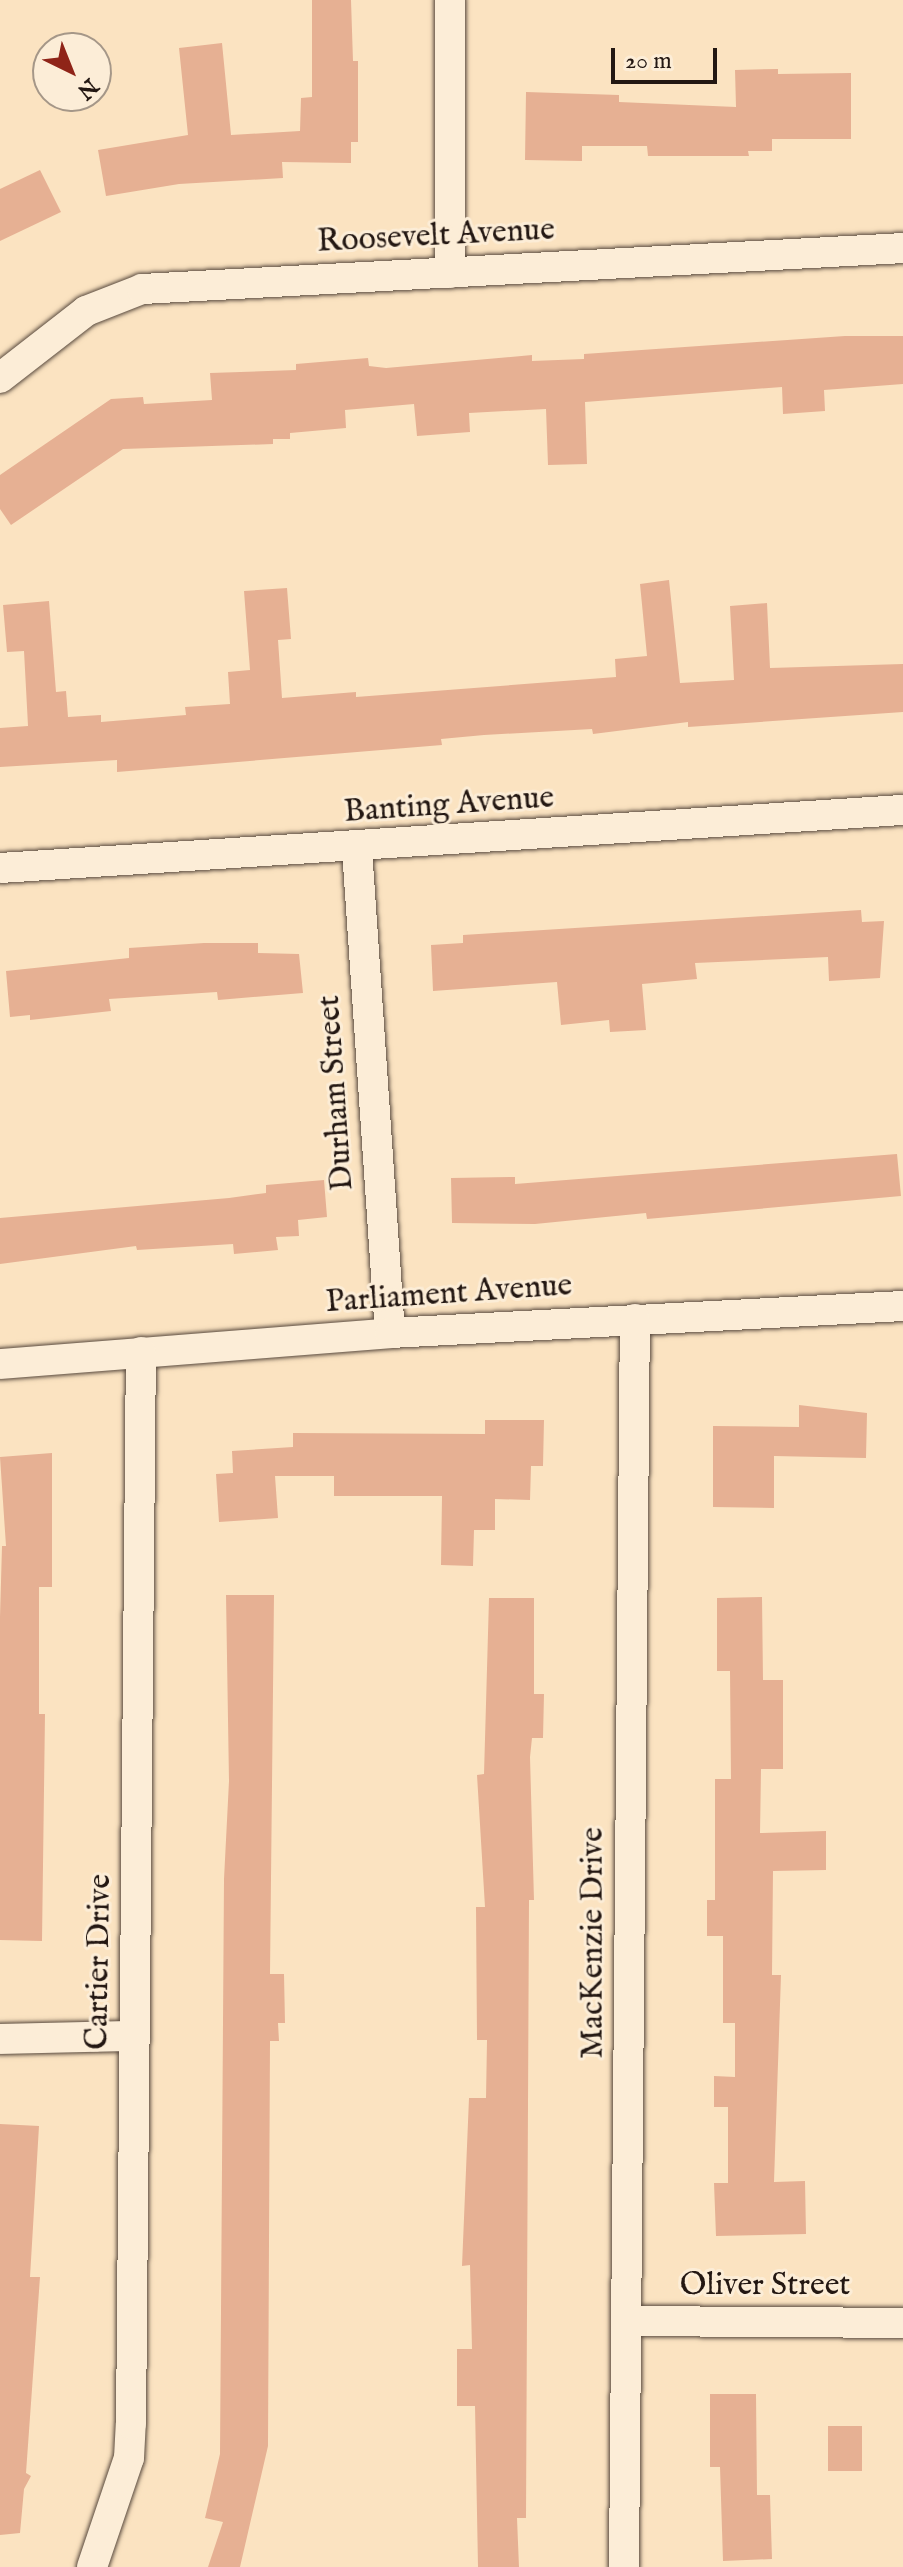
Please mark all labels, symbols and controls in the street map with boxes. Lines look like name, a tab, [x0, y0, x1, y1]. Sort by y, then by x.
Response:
north arrow	[32, 32, 112, 112]
scale bar	[615, 32, 721, 82]
text: 20 m	[625, 46, 672, 77]
text: N	[70, 71, 104, 105]
street label: Roosevelt Avenue	[316, 212, 556, 262]
street label: Banting Avenue	[343, 779, 555, 833]
street label: Durham Street	[311, 994, 363, 1192]
street label: Parliament Avenue	[324, 1267, 574, 1323]
street label: MacKenzie Drive	[575, 1827, 613, 2059]
street label: Cartier Drive	[79, 1874, 121, 2050]
street label: Oliver Street	[680, 2267, 850, 2305]

